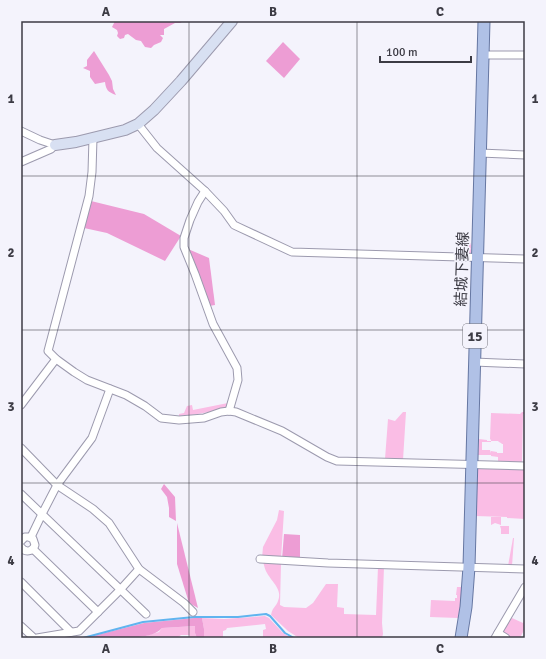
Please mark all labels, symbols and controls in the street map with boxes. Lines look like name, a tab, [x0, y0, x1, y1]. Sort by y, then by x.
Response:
text: A	[102, 4, 111, 20]
text: B	[269, 4, 277, 20]
text: C	[436, 4, 444, 20]
scale bar	[380, 38, 471, 64]
text: 100 m	[386, 45, 418, 60]
text: 1	[7, 91, 15, 107]
text: 1	[531, 91, 539, 107]
street label: 結城下妻線	[452, 231, 472, 307]
text: 2	[7, 245, 15, 261]
text: 2	[531, 245, 539, 261]
road number: 15	[463, 324, 487, 348]
text: 3	[7, 399, 15, 415]
text: 3	[531, 399, 539, 415]
text: 4	[7, 553, 15, 569]
text: 4	[531, 553, 539, 569]
text: A	[102, 641, 111, 657]
text: B	[269, 641, 277, 657]
text: C	[436, 641, 444, 657]

